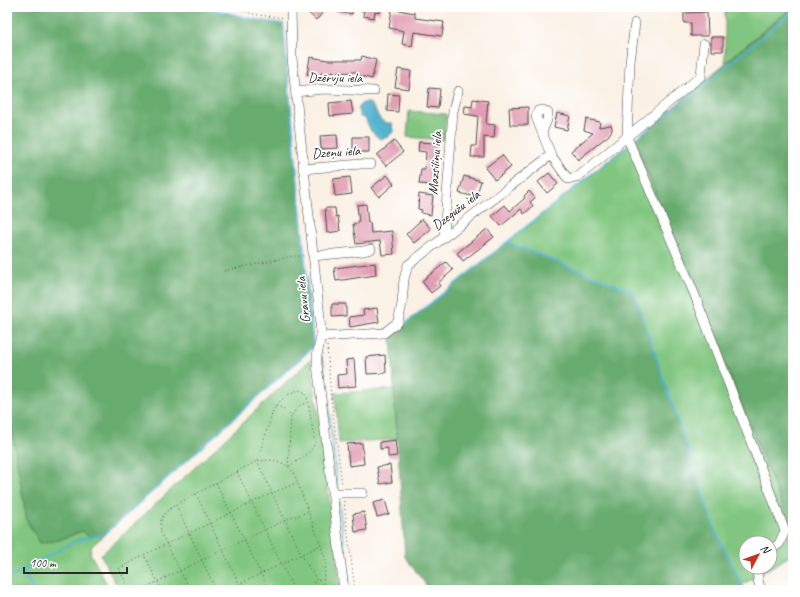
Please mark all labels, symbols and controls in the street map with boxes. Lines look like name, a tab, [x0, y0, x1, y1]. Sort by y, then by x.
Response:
street label: Dzērvju iela	[308, 69, 363, 86]
street label: Mazsiliņu iela	[424, 130, 446, 195]
street label: Dzeņu iela	[311, 142, 361, 162]
street label: Dzegužu iela	[429, 185, 484, 234]
street label: Gravu iela	[292, 275, 314, 324]
north arrow	[738, 535, 778, 575]
text: N	[758, 541, 774, 557]
scale bar	[24, 549, 127, 575]
text: 100 m	[30, 555, 57, 571]

